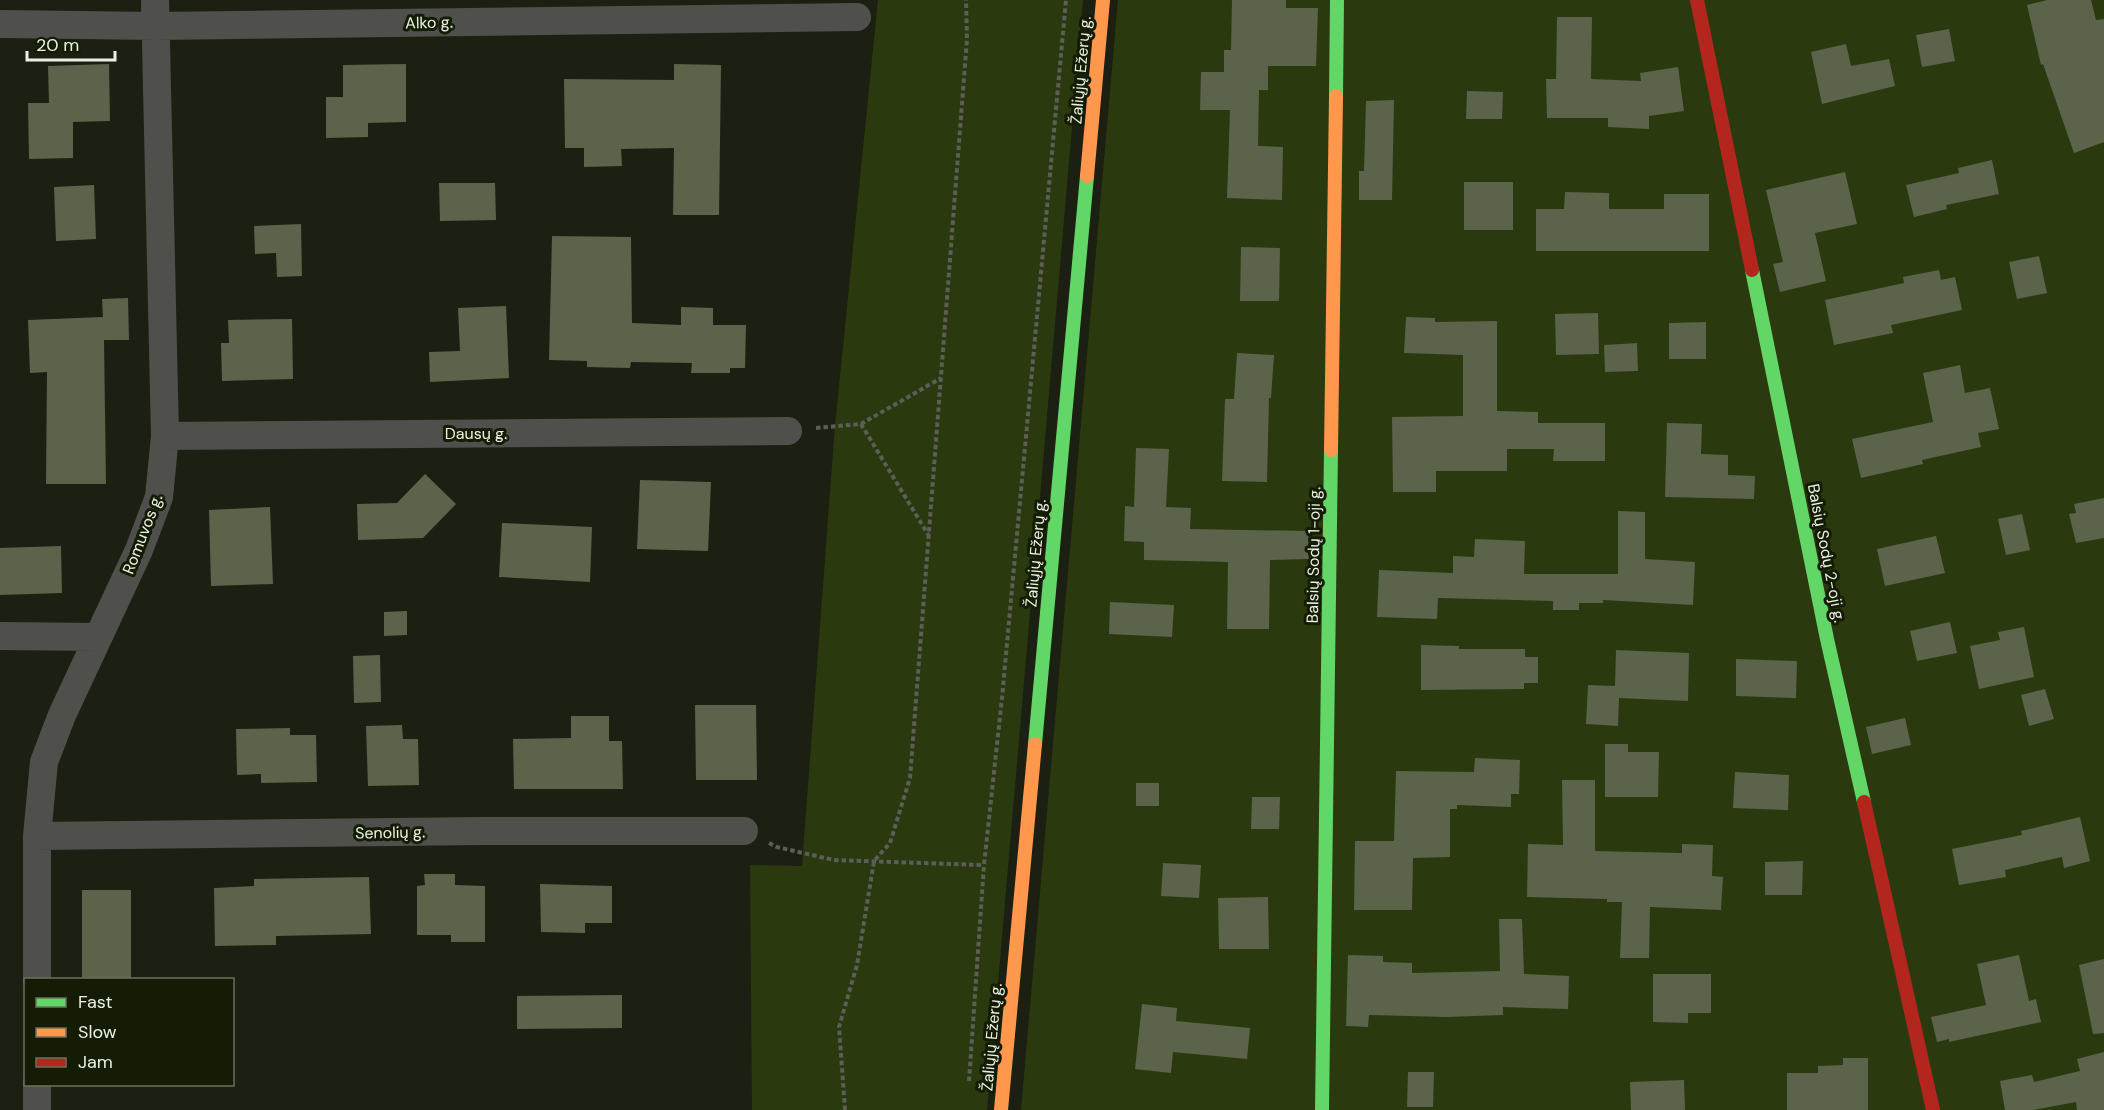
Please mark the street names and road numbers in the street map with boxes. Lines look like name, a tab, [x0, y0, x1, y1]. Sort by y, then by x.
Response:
street label: Alko g.	[405, 12, 453, 33]
street label: Žaliųjų Ežerų g.	[1065, 15, 1096, 125]
street label: Dausų g.	[445, 423, 507, 444]
street label: Balsių Sodų 2-oji g.	[1803, 482, 1850, 624]
street label: Balsių Sodų 1-oji g.	[1302, 486, 1325, 624]
street label: Romuvos g.	[118, 491, 167, 577]
street label: Žaliųjų Ežerų g.	[1020, 498, 1051, 608]
street label: Senolių g.	[355, 821, 425, 844]
street label: Žaliųjų Ežerų g.	[976, 982, 1007, 1092]

